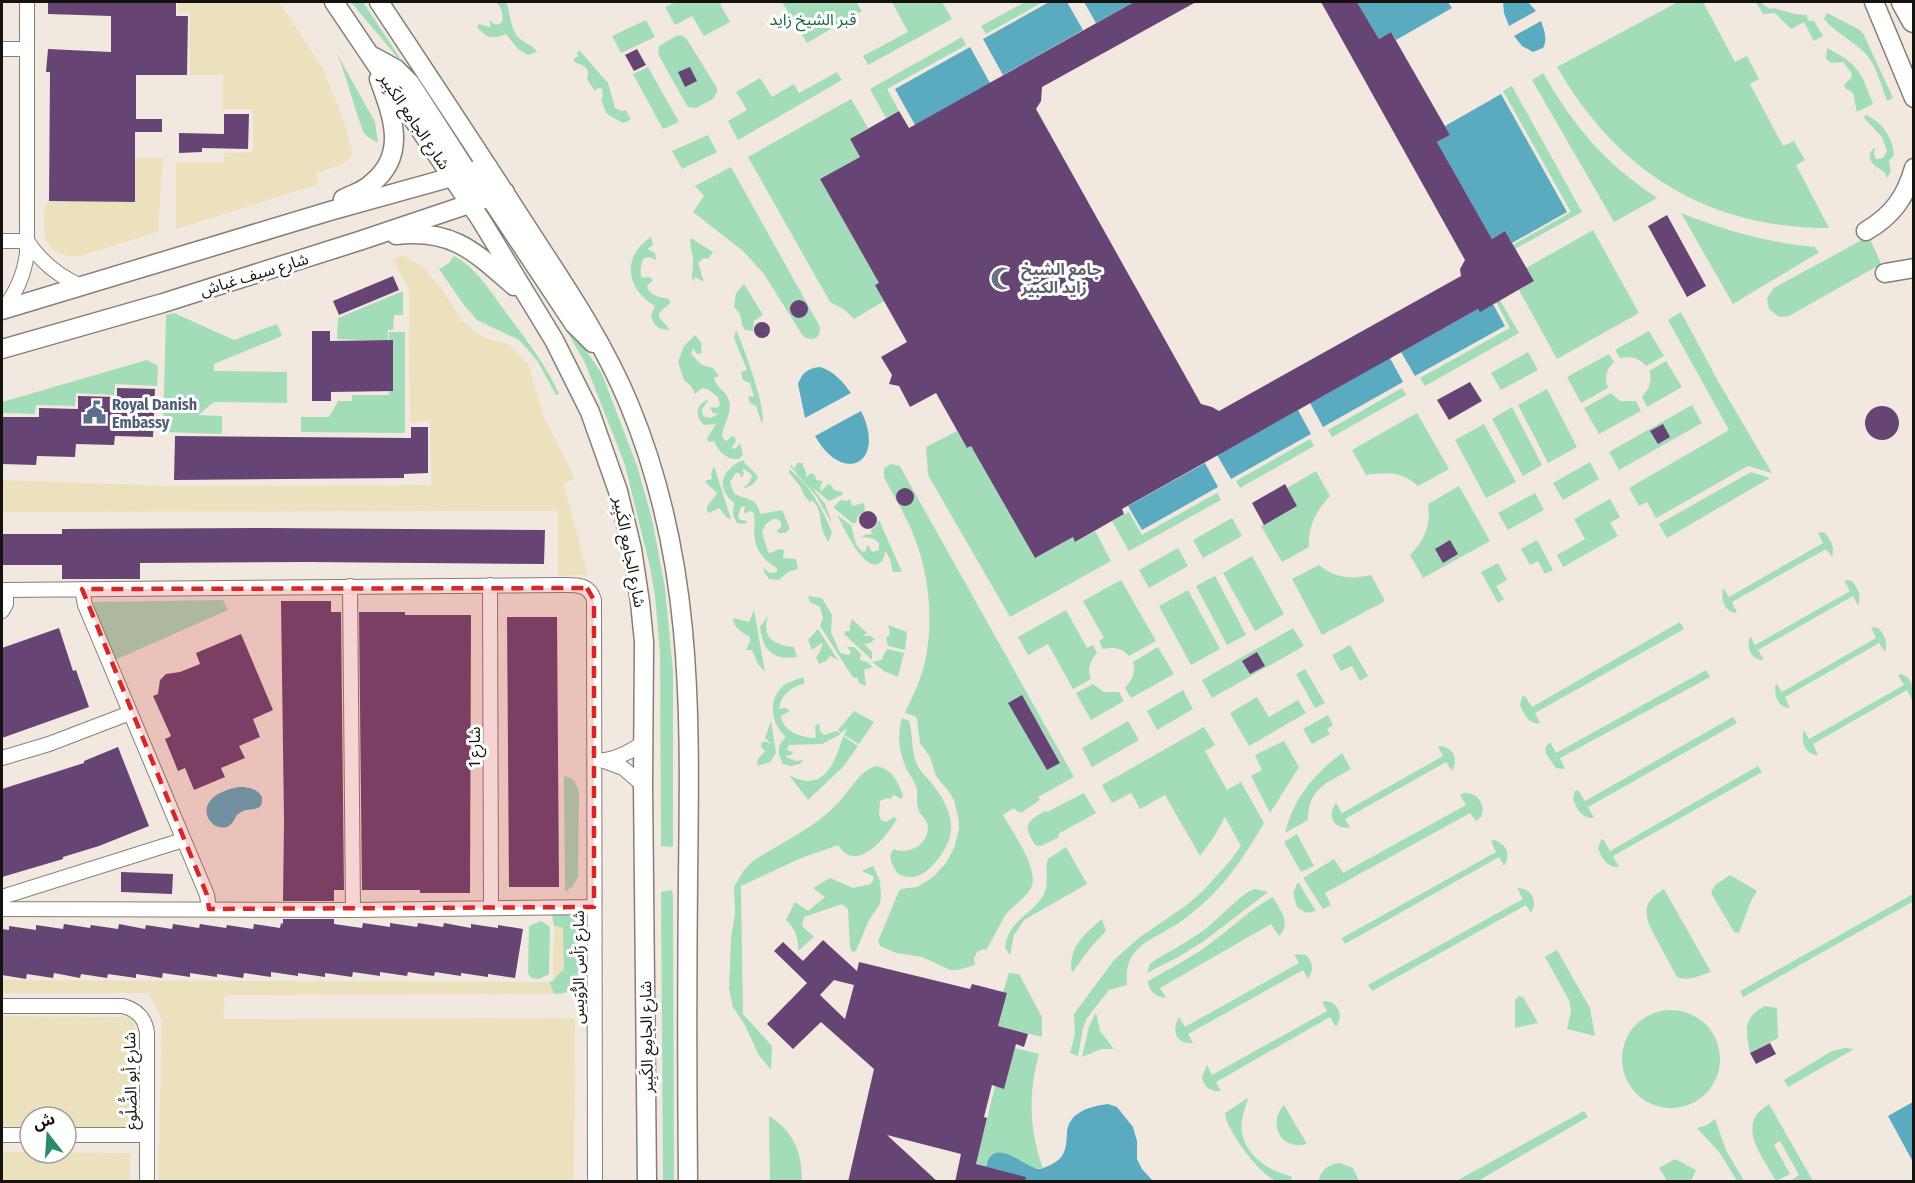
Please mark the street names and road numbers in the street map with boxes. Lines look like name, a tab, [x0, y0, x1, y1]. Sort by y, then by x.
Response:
street label: شارع الجامِع الكَبِير	[372, 69, 454, 175]
street label: شارع سيف غباش	[198, 249, 312, 303]
street label: شارع الجامِع الكَبِير	[606, 494, 650, 610]
street label: شارع 1	[465, 726, 487, 768]
street label: شارع رَأس الرُّوَيس	[569, 910, 591, 1024]
street label: شارع الجامِع الكَبِير	[636, 981, 660, 1094]
street label: شارع أبو الضُّلُوع	[117, 1032, 144, 1130]

